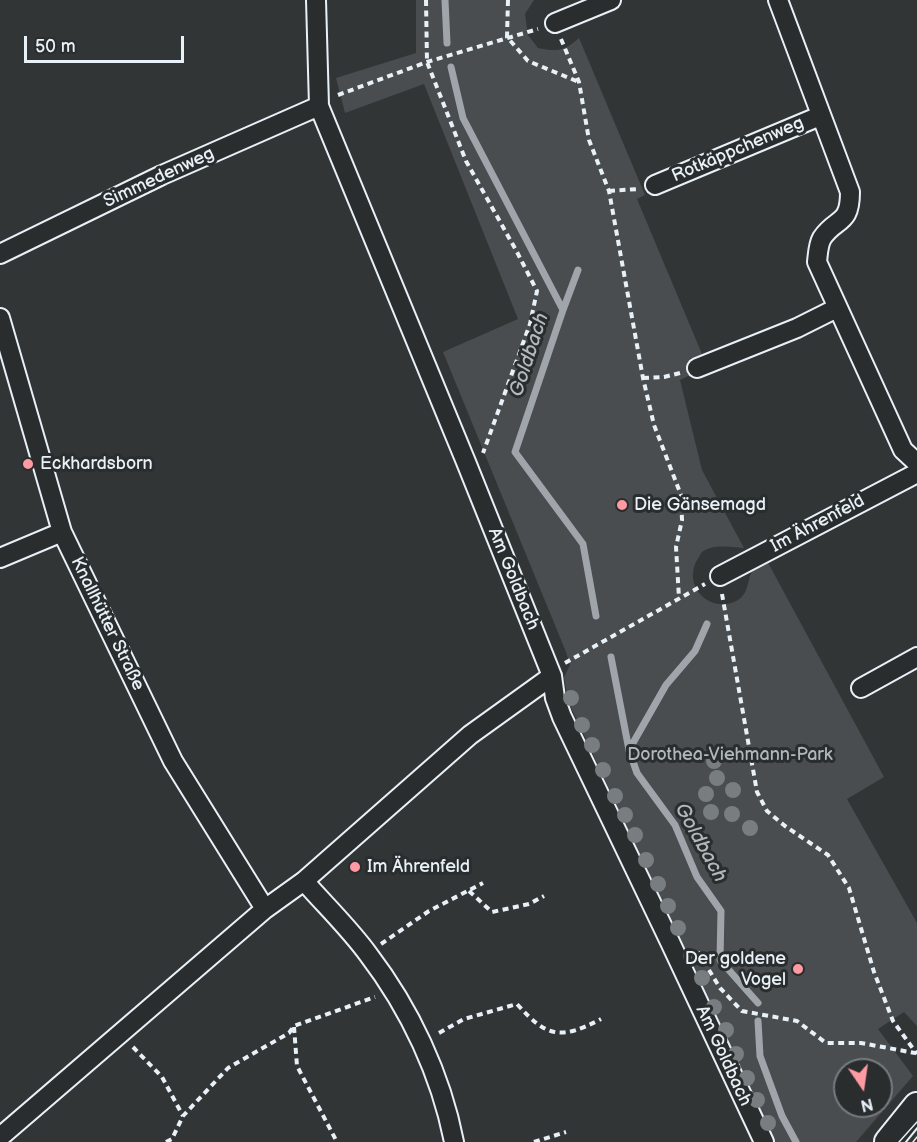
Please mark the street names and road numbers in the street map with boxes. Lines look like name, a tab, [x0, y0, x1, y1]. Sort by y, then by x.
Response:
street label: Rotkäppchenweg	[669, 112, 807, 188]
street label: Simmedenweg	[100, 143, 218, 213]
street label: Im Ährenfeld	[767, 490, 869, 558]
street label: Am Goldbach	[483, 525, 543, 633]
street label: Knallhütter Straße	[65, 554, 149, 694]
street label: Am Goldbach	[690, 1002, 756, 1110]

